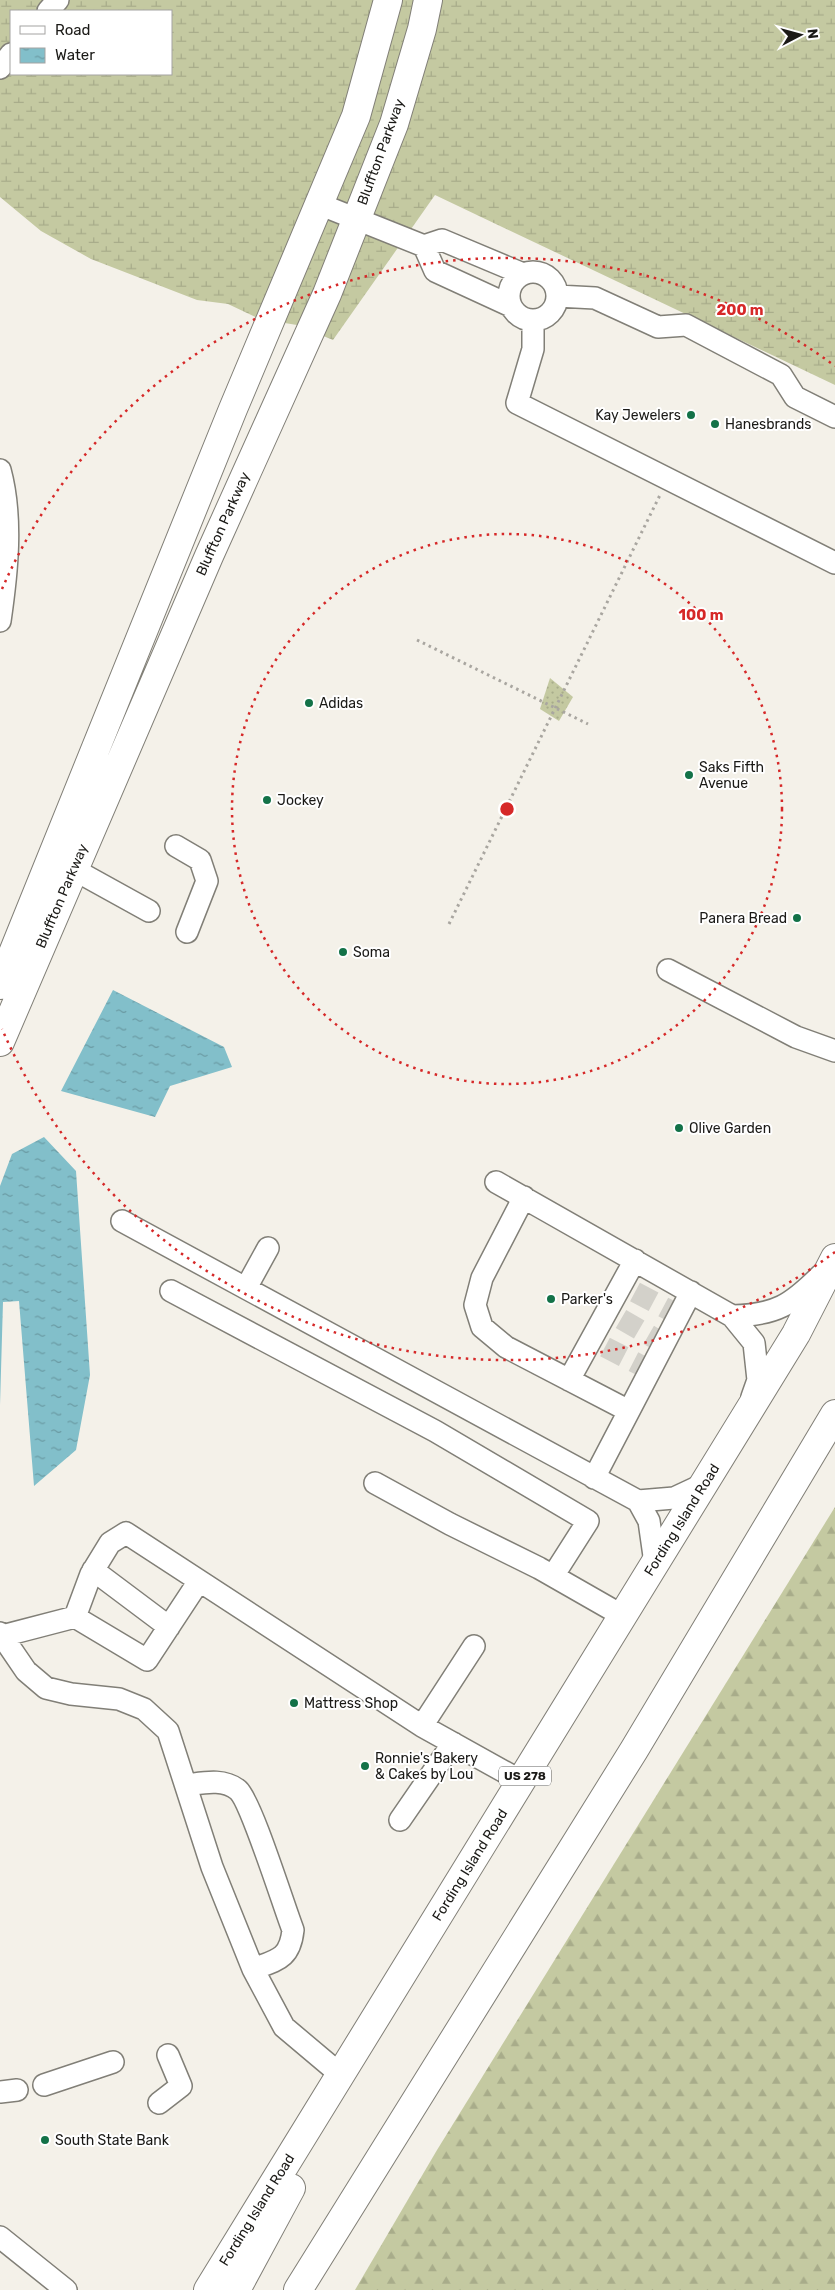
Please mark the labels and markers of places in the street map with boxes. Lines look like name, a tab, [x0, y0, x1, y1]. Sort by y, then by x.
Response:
place label: Kay Jewelers	[595, 407, 681, 424]
marker: Kay Jewelers	[685, 409, 697, 421]
place label: Hanesbrands	[725, 416, 811, 433]
marker: Hanesbrands	[709, 418, 721, 430]
place label: Adidas	[319, 695, 363, 712]
marker: Adidas	[303, 697, 315, 709]
place label: Saks Fifth Avenue	[699, 759, 764, 792]
marker: Saks Fifth Avenue	[683, 769, 695, 781]
place label: Jockey	[277, 792, 324, 809]
marker: Jockey	[261, 794, 273, 806]
centre of rings	[498, 800, 516, 818]
place label: Panera Bread	[699, 910, 787, 927]
marker: Panera Bread	[791, 912, 803, 924]
place label: Soma	[353, 944, 390, 961]
marker: Soma	[337, 946, 349, 958]
place label: Olive Garden	[689, 1120, 771, 1137]
marker: Olive Garden	[673, 1122, 685, 1134]
place label: Parker's	[561, 1291, 613, 1308]
marker: Parker's	[545, 1293, 557, 1305]
place label: Mattress Shop	[304, 1695, 398, 1712]
marker: Mattress Shop	[288, 1697, 300, 1709]
place label: Ronnie's Bakery & Cakes by Lou	[375, 1750, 478, 1783]
marker: Ronnie's Bakery & Cakes by Lou	[359, 1760, 371, 1772]
place label: South State Bank	[55, 2132, 170, 2149]
marker: South State Bank	[39, 2134, 51, 2146]

